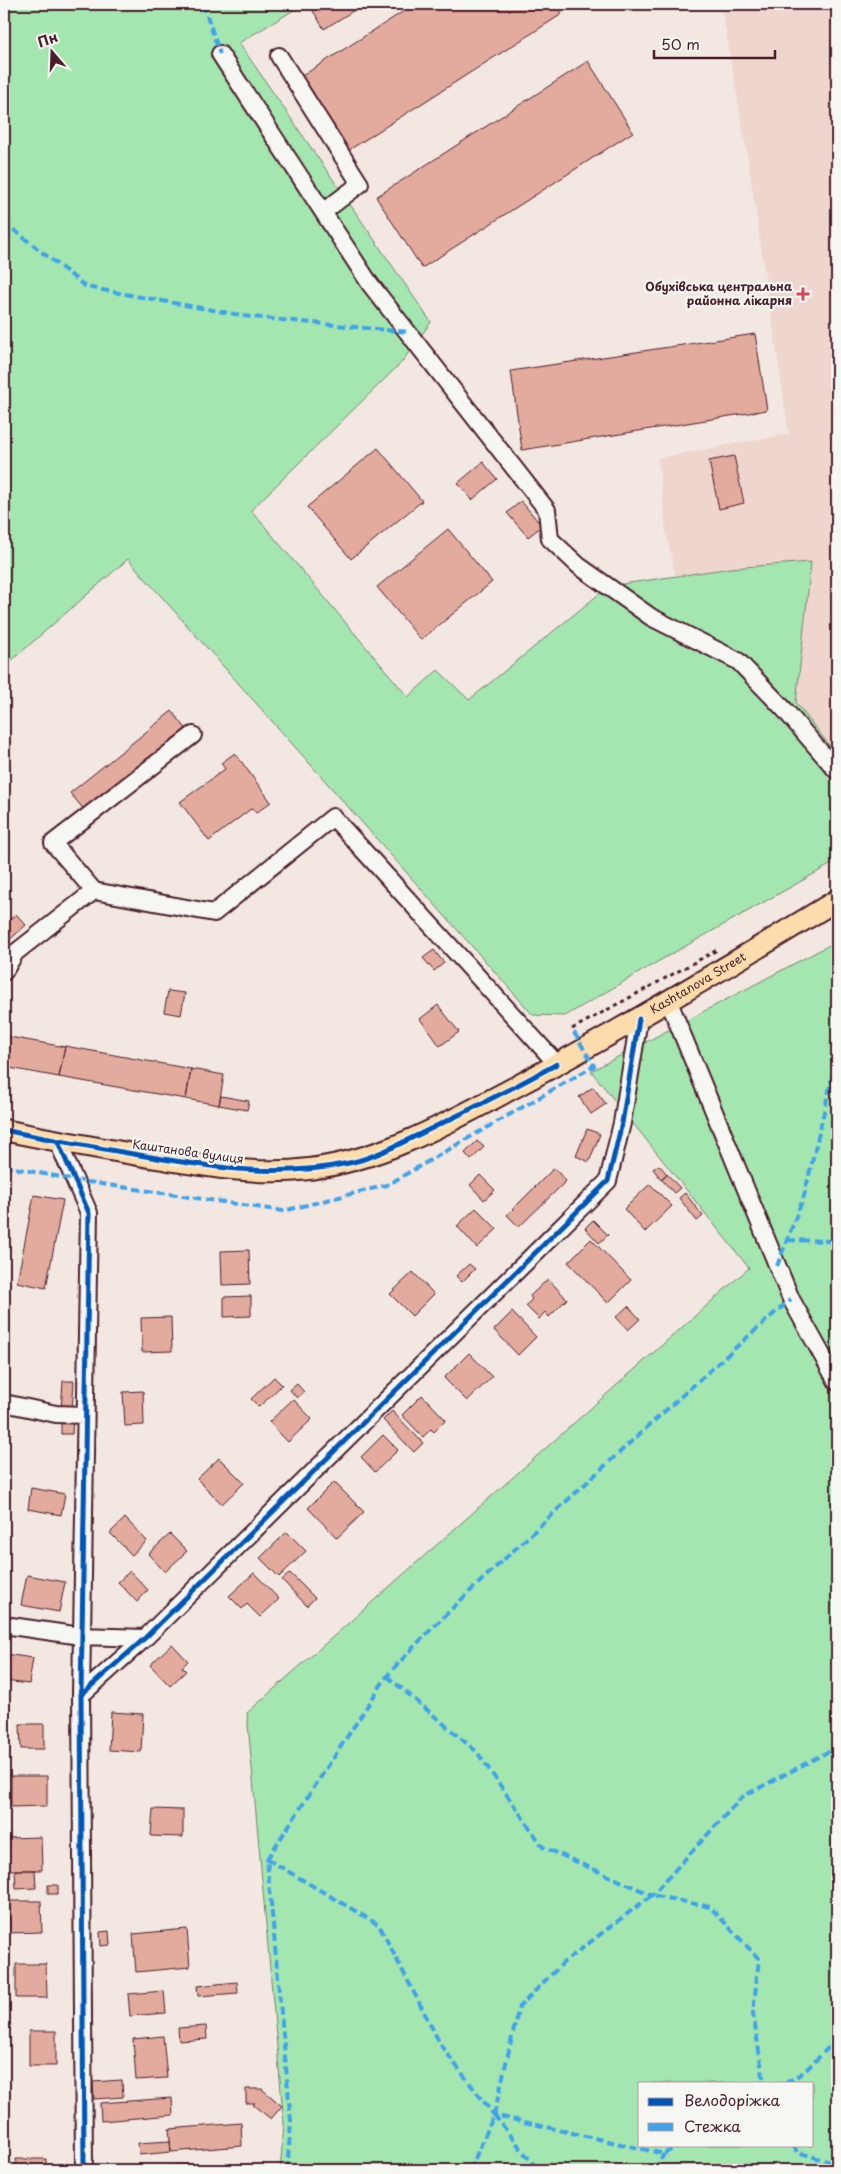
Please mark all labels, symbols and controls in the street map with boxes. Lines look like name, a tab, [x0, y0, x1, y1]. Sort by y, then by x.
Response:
text: Пн	[35, 26, 61, 52]
north arrow	[28, 28, 78, 78]
scale bar	[654, 28, 775, 60]
text: 50 m	[661, 32, 700, 55]
place label: Обухівська центральна районна лікарня	[645, 277, 792, 309]
marker: Обухівська центральна районна лікарня	[796, 287, 810, 301]
street label: Kashtanova Street	[646, 947, 749, 1018]
street label: Каштанова вулиця	[131, 1134, 245, 1168]
legend	[638, 2082, 814, 2146]
text: Велодоріжка	[684, 2088, 780, 2111]
text: Стежка	[684, 2114, 741, 2137]

